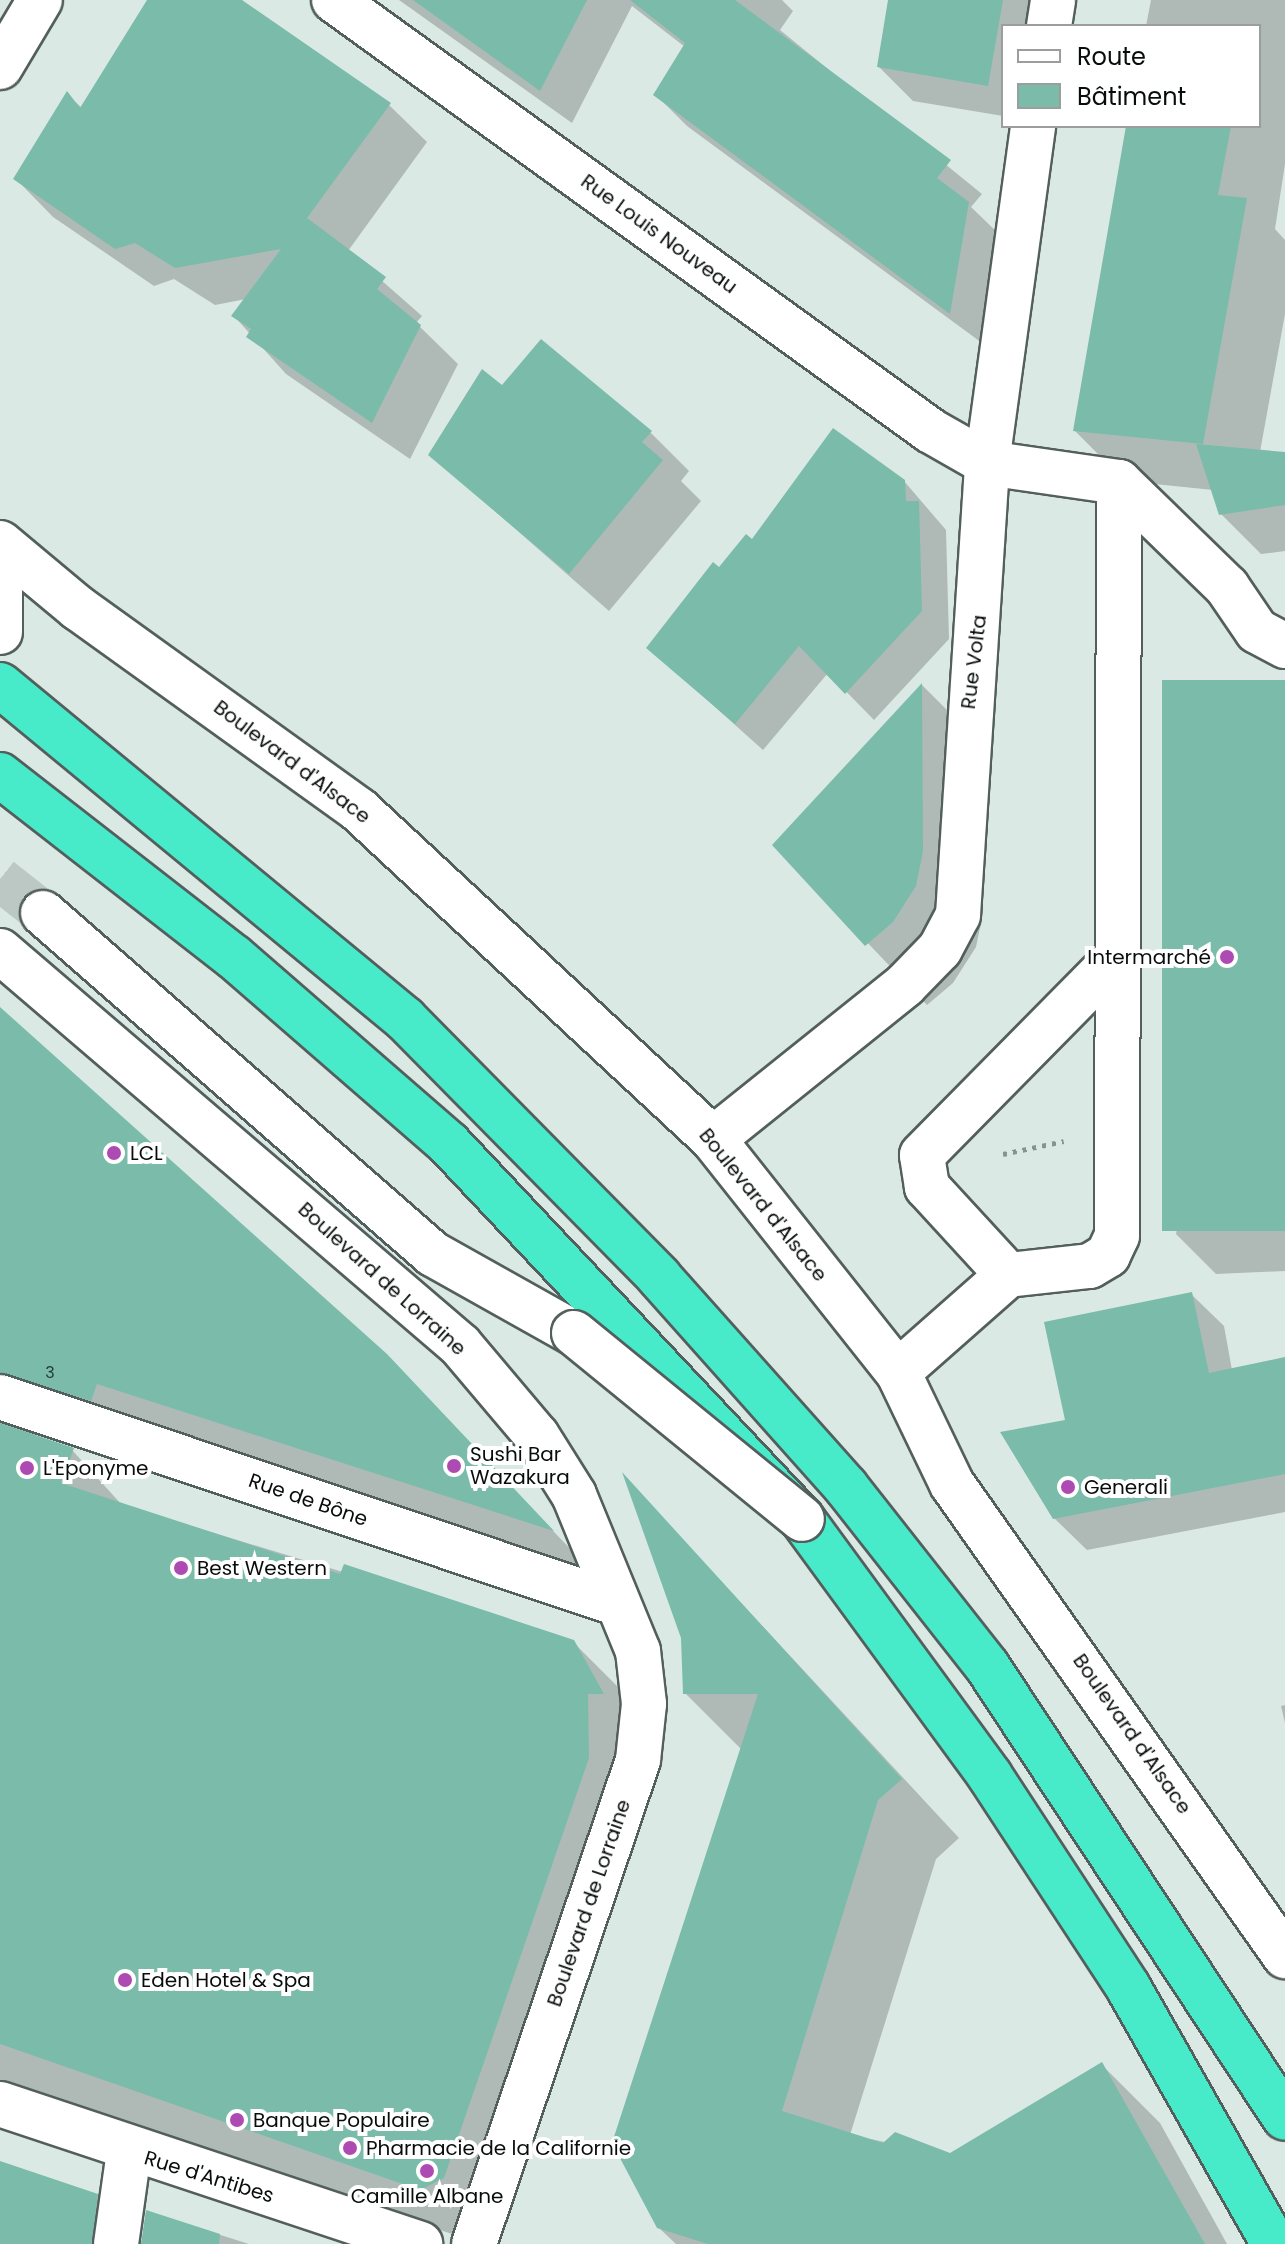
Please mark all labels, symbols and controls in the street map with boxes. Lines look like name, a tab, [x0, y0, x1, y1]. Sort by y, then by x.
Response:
legend	[1001, 24, 1261, 128]
text: Route	[1077, 40, 1146, 73]
text: Bâtiment	[1077, 80, 1186, 113]
street label: Rue Louis Nouveau	[576, 169, 742, 299]
street label: Rue Volta	[956, 614, 992, 710]
street label: Boulevard d'Alsace	[209, 695, 375, 829]
place label: Intermarché	[1087, 945, 1211, 969]
marker: Intermarché	[1218, 948, 1236, 966]
street label: Boulevard d'Alsace	[694, 1124, 832, 1286]
place label: LCL	[130, 1141, 163, 1165]
marker: LCL	[105, 1144, 123, 1162]
street label: Boulevard de Lorraine	[293, 1197, 471, 1361]
house number: 3	[45, 1363, 55, 1383]
place label: Sushi Bar Wazakura	[470, 1442, 570, 1489]
place label: L'Eponyme	[43, 1456, 148, 1480]
marker: Sushi Bar Wazakura	[445, 1457, 463, 1475]
marker: L'Eponyme	[18, 1459, 36, 1477]
street label: Rue de Bône	[245, 1468, 371, 1532]
place label: Generali	[1084, 1475, 1168, 1499]
marker: Generali	[1059, 1478, 1077, 1496]
place label: Best Western	[197, 1556, 327, 1580]
marker: Best Western	[172, 1559, 190, 1577]
street label: Boulevard d'Alsace	[1068, 1649, 1196, 1819]
street label: Boulevard de Lorraine	[542, 1796, 636, 2010]
place label: Eden Hotel & Spa	[141, 1968, 311, 1992]
marker: Eden Hotel & Spa	[116, 1971, 134, 1989]
place label: Banque Populaire	[253, 2108, 430, 2132]
marker: Banque Populaire	[228, 2111, 246, 2129]
place label: Pharmacie de la Californie	[366, 2136, 631, 2160]
marker: Pharmacie de la Californie	[341, 2139, 359, 2157]
street label: Rue d'Antibes	[141, 2146, 277, 2208]
marker: Camille Albane	[418, 2162, 436, 2180]
place label: Camille Albane	[351, 2184, 503, 2208]

